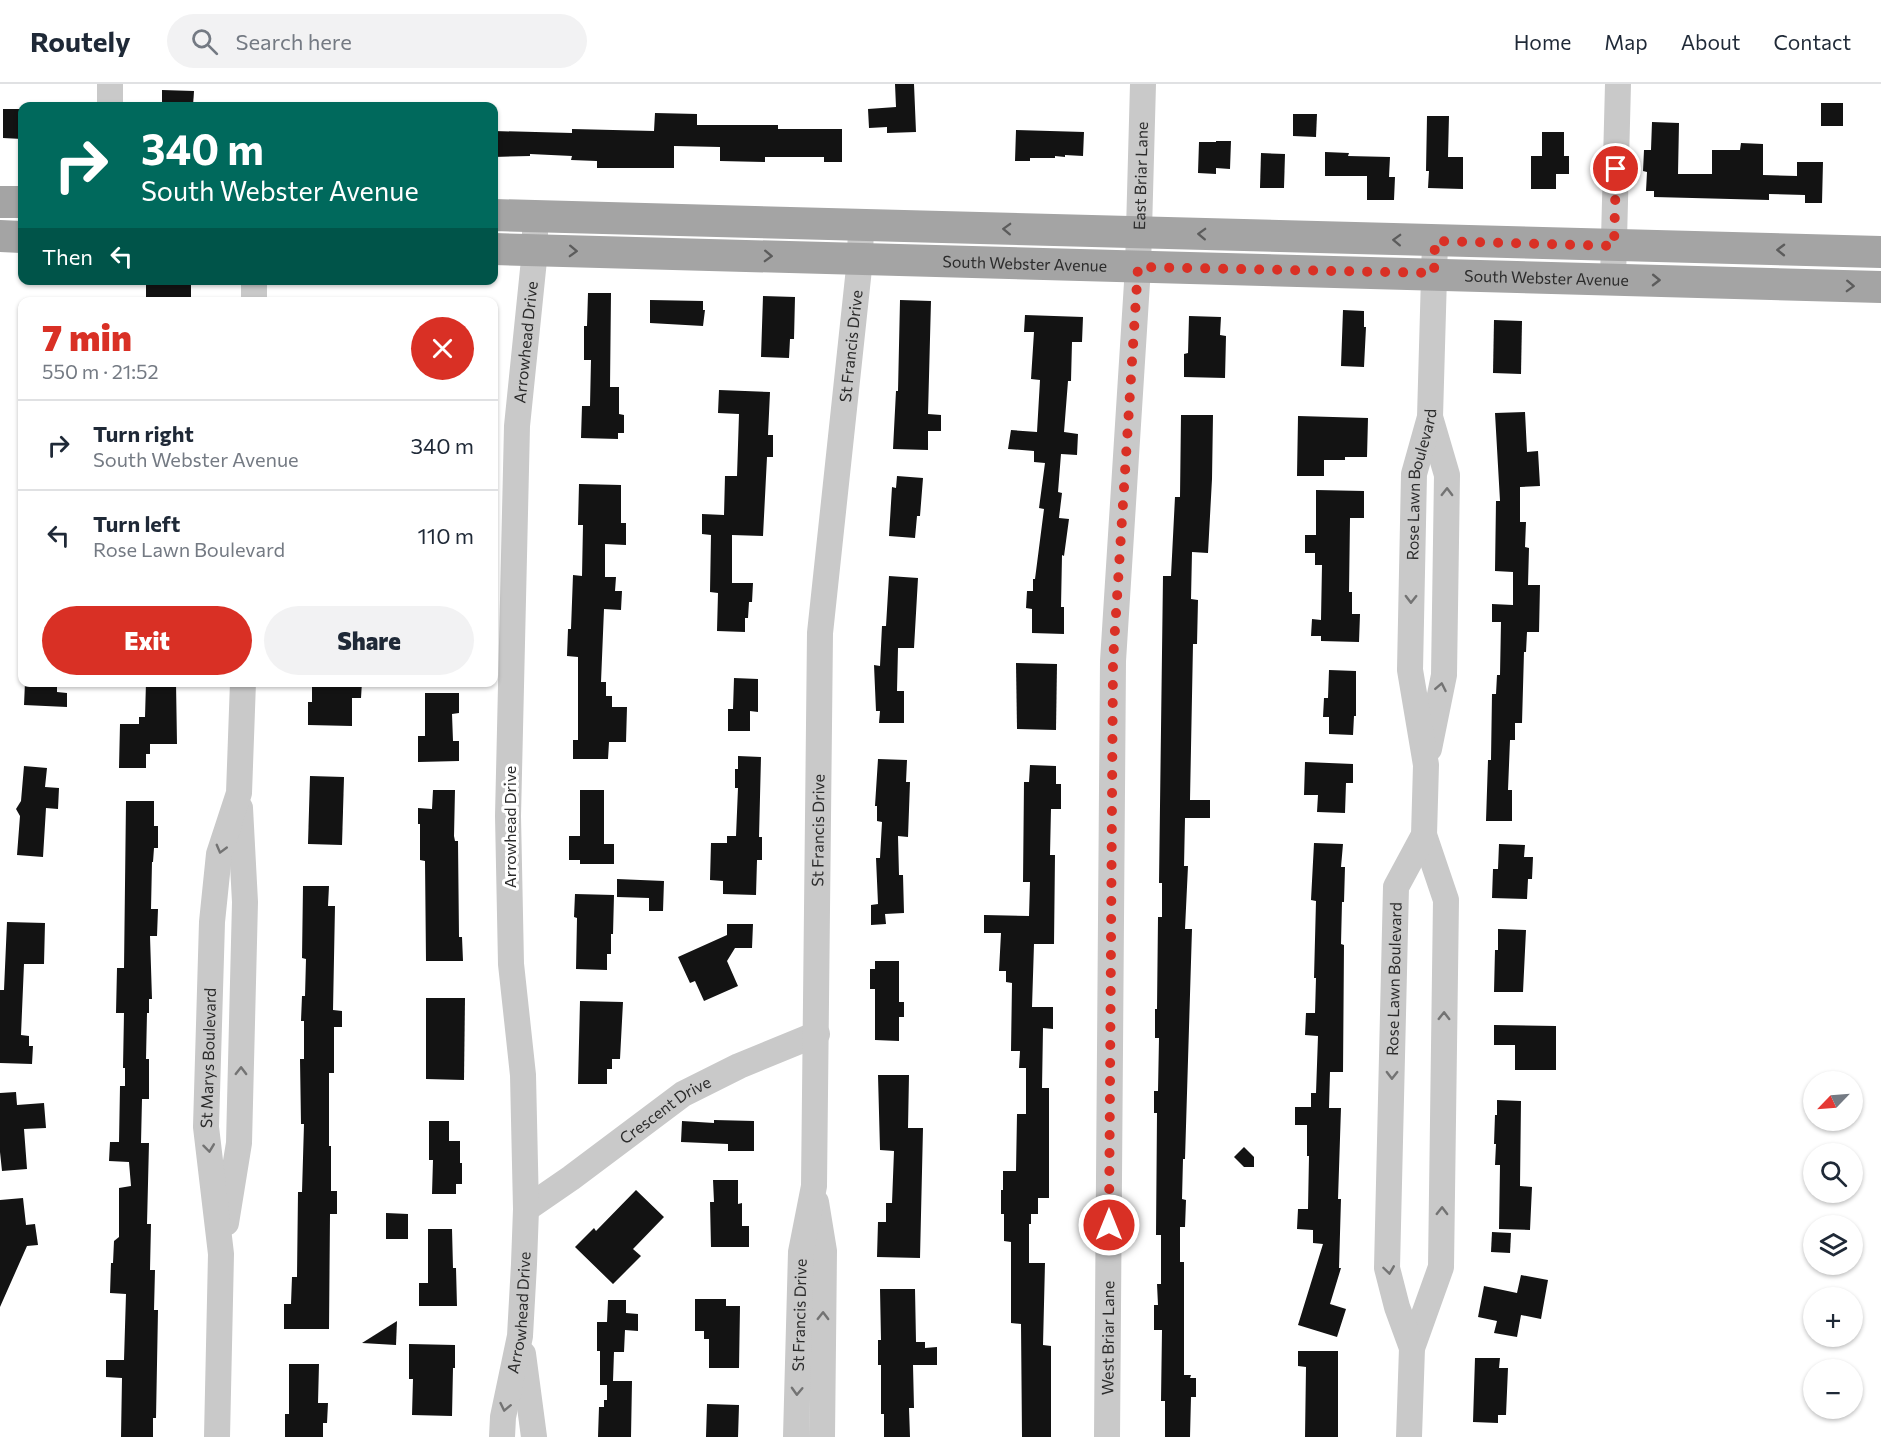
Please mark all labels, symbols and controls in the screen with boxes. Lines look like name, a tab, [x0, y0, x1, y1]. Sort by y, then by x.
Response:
search box	[167, 14, 587, 68]
text: Routely	[30, 24, 131, 58]
icon: search	[188, 25, 221, 58]
text: Search here	[236, 28, 352, 55]
text: Home	[1514, 29, 1571, 54]
text: Map	[1604, 29, 1648, 54]
text: About	[1681, 29, 1740, 54]
text: Contact	[1773, 29, 1851, 54]
street label: East Briar Lane	[1129, 121, 1151, 230]
text: 340 m	[141, 122, 264, 174]
icon: right	[42, 126, 120, 204]
pin	[1590, 143, 1641, 194]
icon: arrive	[1599, 152, 1632, 185]
text: South Webster Avenue	[141, 174, 419, 207]
one-way arrow	[1002, 222, 1011, 235]
one-way arrow	[1197, 228, 1206, 240]
one-way arrow	[1392, 233, 1401, 246]
icon: left	[105, 240, 138, 273]
text: Then	[42, 243, 93, 270]
one-way arrow	[1776, 244, 1785, 256]
one-way arrow	[568, 245, 577, 257]
one-way arrow	[763, 250, 772, 263]
street label: South Webster Avenue	[942, 251, 1107, 275]
street label: South Webster Avenue	[1464, 266, 1629, 289]
one-way arrow	[1651, 274, 1660, 286]
street label: Arrowhead Drive	[509, 280, 541, 404]
one-way arrow	[1846, 280, 1855, 292]
street label: St Francis Drive	[835, 289, 866, 403]
text: 7 min	[42, 314, 132, 358]
button: close	[411, 317, 474, 380]
text: 550 m · 21:52	[42, 359, 159, 383]
street label: Rose Lawn Boulevard	[1402, 409, 1439, 561]
text: Turn right	[93, 420, 194, 447]
icon: right	[42, 429, 75, 462]
text: 340 m	[410, 432, 474, 459]
text: South Webster Avenue	[93, 447, 299, 471]
one-way arrow	[1440, 487, 1453, 496]
text: Turn left	[93, 510, 180, 537]
icon: left	[42, 519, 75, 552]
text: 110 m	[417, 522, 474, 549]
text: Rose Lawn Boulevard	[93, 537, 285, 561]
one-way arrow	[1405, 595, 1418, 604]
button: Exit	[42, 606, 252, 675]
button: Share	[264, 606, 474, 675]
one-way arrow	[1434, 682, 1447, 692]
street label: Arrowhead Drive	[500, 766, 519, 888]
street label: St Francis Drive	[807, 774, 827, 887]
one-way arrow	[216, 843, 228, 854]
street label: Rose Lawn Boulevard	[1382, 902, 1405, 1056]
street label: St Marys Boulevard	[196, 988, 219, 1128]
one-way arrow	[1438, 1011, 1451, 1020]
one-way arrow	[235, 1066, 247, 1075]
one-way arrow	[1385, 1071, 1398, 1080]
north arrow	[1803, 1071, 1863, 1131]
map controls	[1803, 1071, 1863, 1419]
street label: Crescent Drive	[615, 1072, 714, 1147]
one-way arrow	[202, 1143, 214, 1152]
button: search	[1803, 1143, 1863, 1203]
position arrow	[1077, 1193, 1141, 1257]
one-way arrow	[1435, 1206, 1448, 1215]
button: layers	[1803, 1215, 1863, 1275]
street label: Arrowhead Drive	[502, 1251, 533, 1375]
street label: St Francis Drive	[788, 1258, 810, 1372]
one-way arrow	[1382, 1265, 1394, 1275]
street label: West Briar Lane	[1097, 1281, 1117, 1395]
button: +	[1803, 1287, 1863, 1347]
one-way arrow	[817, 1311, 829, 1320]
button: −	[1803, 1359, 1863, 1419]
one-way arrow	[791, 1386, 803, 1395]
one-way arrow	[500, 1401, 513, 1411]

